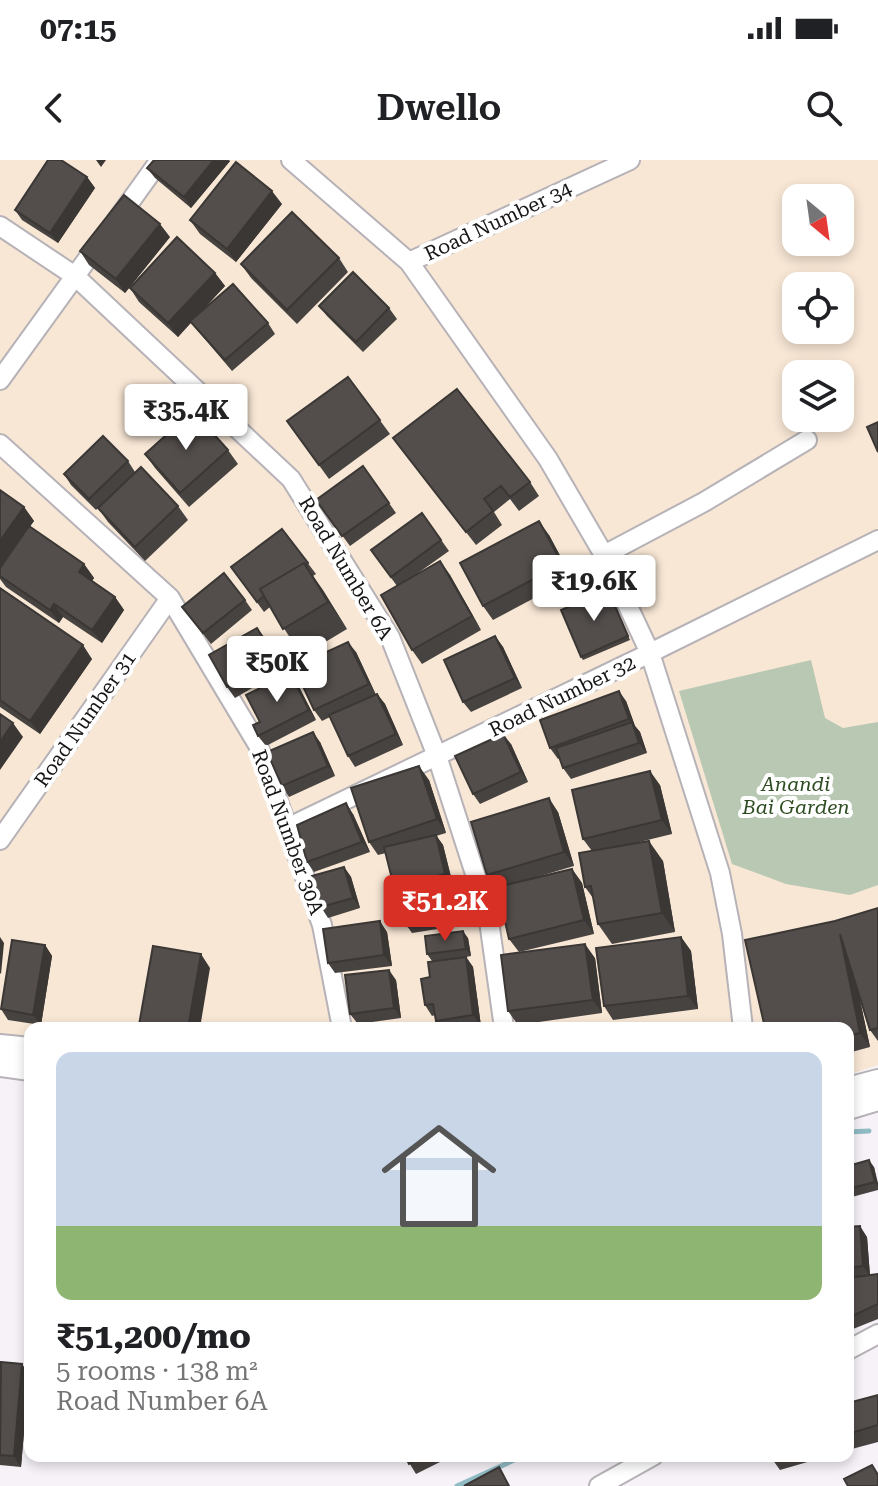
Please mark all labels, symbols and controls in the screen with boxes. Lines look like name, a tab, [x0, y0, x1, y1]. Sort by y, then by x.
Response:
text: 07:15	[40, 11, 117, 46]
icon: back	[32, 86, 76, 130]
icon: search	[802, 86, 846, 130]
text: Dwello	[376, 87, 502, 129]
street label: Road Number 34	[420, 176, 576, 266]
north arrow	[782, 184, 854, 256]
map controls	[782, 184, 854, 432]
button: locate	[782, 272, 854, 344]
button: layers	[782, 360, 854, 432]
pin: ₹35.4K	[121, 384, 251, 452]
text: ₹35.4K	[143, 395, 229, 425]
street label: Road Number 6A	[294, 492, 398, 644]
pin: ₹19.6K	[529, 555, 659, 623]
text: ₹19.6K	[551, 566, 637, 596]
pin: ₹50K	[230, 636, 324, 704]
street label: Road Number 31	[29, 647, 141, 791]
text: ₹50K	[245, 647, 309, 677]
street label: Road Number 32	[485, 650, 639, 742]
street label: Road Number 30A	[247, 746, 329, 918]
park label: Anandi Bai Garden	[741, 772, 850, 819]
pin: ₹51.2K	[380, 875, 510, 943]
text: ₹51.2K	[402, 886, 488, 916]
icon: home	[367, 1104, 511, 1248]
text: ₹51,200/mo	[56, 1316, 251, 1356]
text: 5 rooms · 138 m²	[56, 1356, 258, 1386]
text: Road Number 6A	[56, 1386, 268, 1416]

